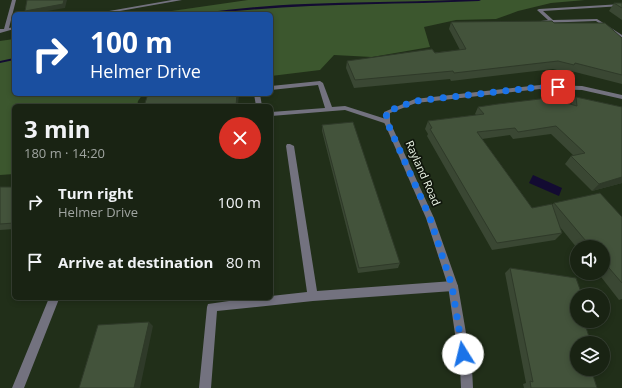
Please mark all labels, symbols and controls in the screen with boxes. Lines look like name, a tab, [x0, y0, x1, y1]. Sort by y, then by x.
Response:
text: 100 m	[90, 23, 173, 61]
icon: right	[24, 28, 76, 80]
text: Helmer Drive	[90, 59, 201, 83]
pin	[541, 70, 575, 104]
icon: arrive	[547, 76, 569, 98]
text: 3 min	[24, 112, 91, 145]
button: close	[219, 117, 261, 159]
street label: Rayland Road	[402, 138, 445, 208]
text: 180 m · 14:20	[24, 144, 105, 162]
text: Turn right	[58, 183, 133, 203]
icon: right	[24, 191, 46, 213]
text: 100 m	[217, 192, 261, 212]
text: Helmer Drive	[58, 203, 138, 221]
map controls	[570, 240, 610, 376]
button: sound	[570, 240, 610, 280]
icon: arrive	[24, 251, 46, 273]
text: Arrive at destination	[58, 252, 213, 272]
text: 80 m	[226, 252, 261, 272]
button: search	[570, 288, 610, 328]
position arrow	[442, 333, 484, 375]
button: layers	[570, 336, 610, 376]

